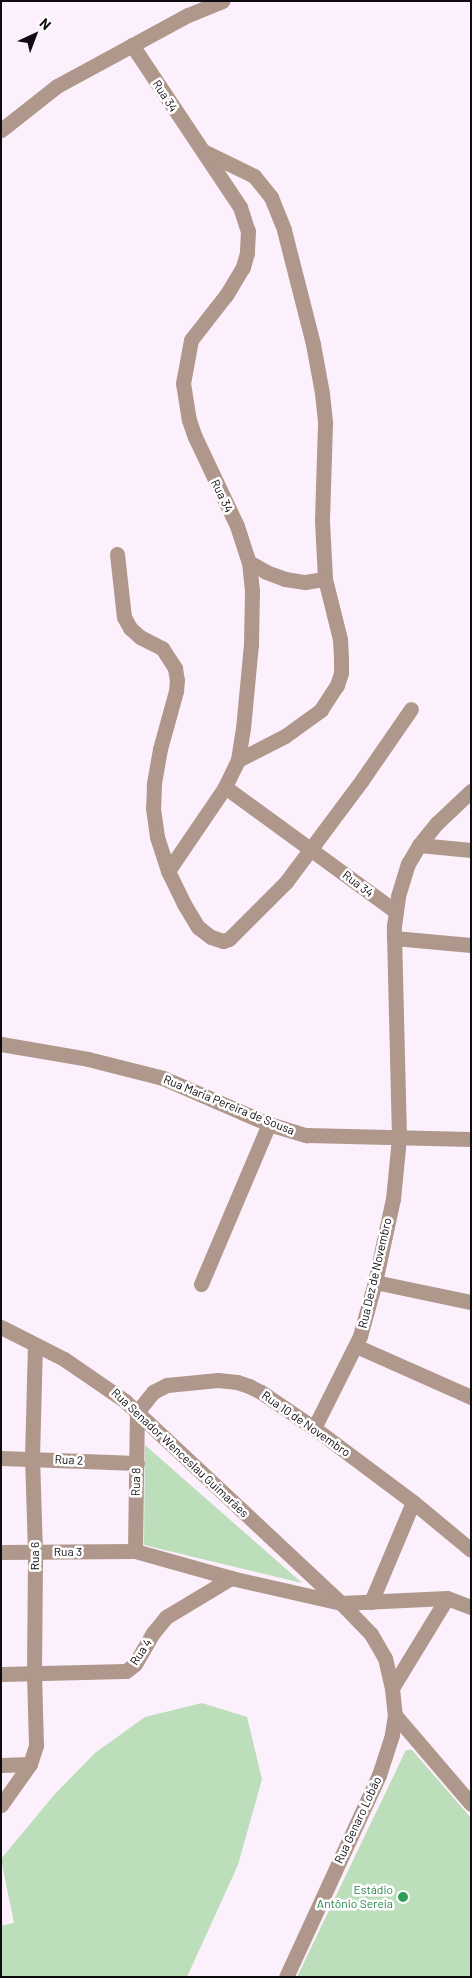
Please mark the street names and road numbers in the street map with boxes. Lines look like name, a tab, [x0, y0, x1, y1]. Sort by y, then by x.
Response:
street label: Rua 34	[149, 77, 181, 115]
street label: Rua 34	[208, 477, 236, 515]
street label: Rua 34	[340, 868, 376, 900]
street label: Rua Maria Pereira de Sousa	[161, 1072, 297, 1138]
street label: Rua Dez de Novembro	[355, 1216, 395, 1330]
street label: Rua Senador Wenceslau Guimarães	[108, 1386, 252, 1520]
street label: Rua 10 de Novembro	[259, 1388, 353, 1460]
street label: Rua 2	[54, 1452, 84, 1468]
street label: Rua 8	[129, 1468, 143, 1496]
street label: Rua 6	[28, 1542, 42, 1570]
street label: Rua 3	[54, 1545, 82, 1559]
street label: Rua 4	[127, 1636, 155, 1668]
street label: Rua Genaro Lobão	[332, 1774, 384, 1866]

